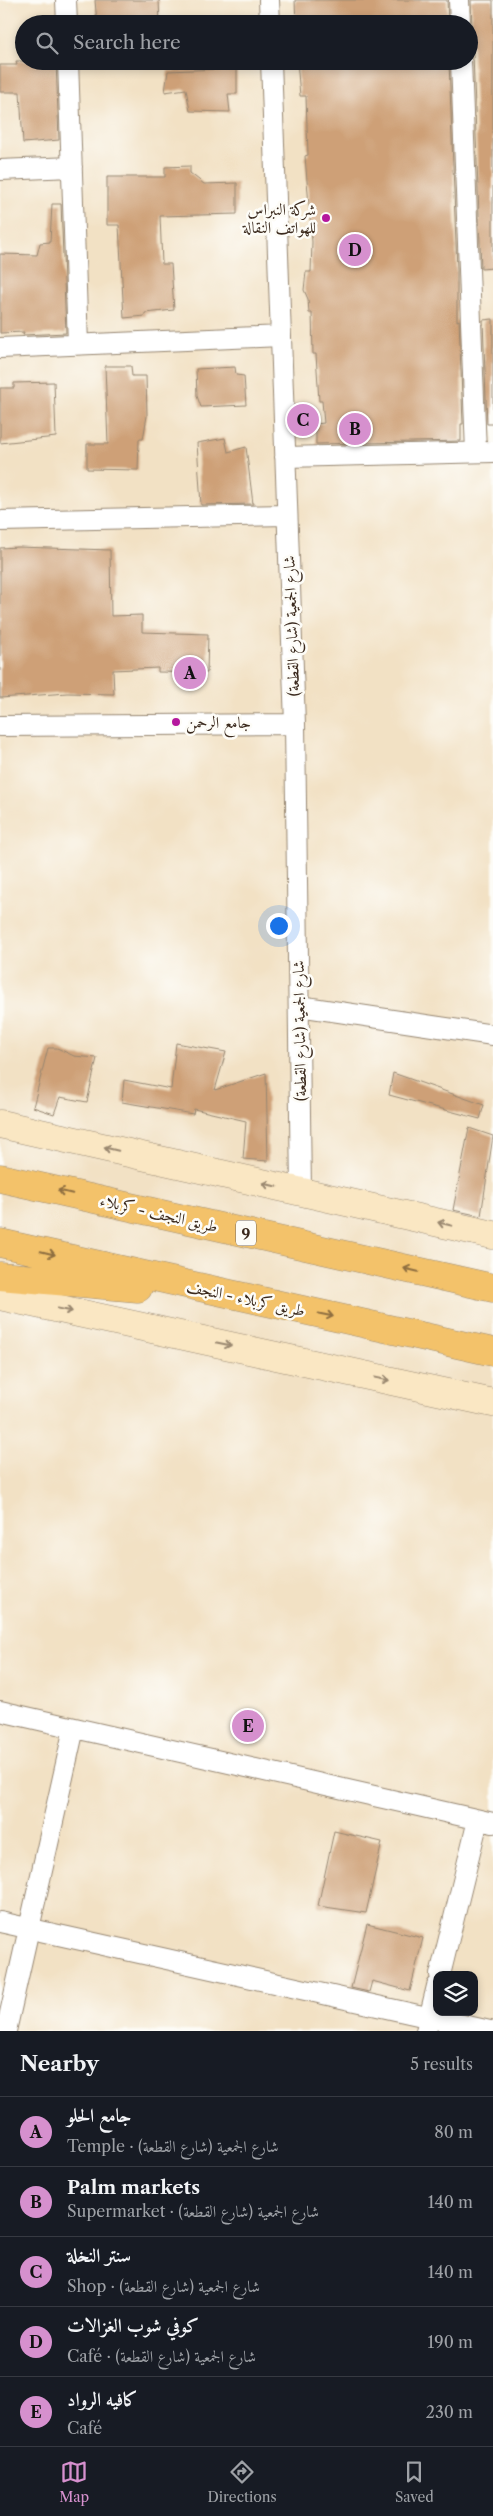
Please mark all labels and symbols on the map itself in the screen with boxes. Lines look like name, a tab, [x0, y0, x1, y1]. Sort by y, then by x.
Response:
place label: شركة النبراس للهواتف النقالة	[242, 199, 316, 238]
marker: شركة النبراس للهواتف النقالة	[320, 212, 332, 224]
pin: D	[339, 231, 371, 269]
pin: C	[287, 401, 319, 439]
pin: B	[339, 410, 371, 448]
street label: شارع الجمعية (شارع القطعة)	[279, 555, 307, 697]
pin: A	[174, 654, 206, 692]
place label: جامع الرحمن	[186, 712, 251, 738]
marker: جامع الرحمن	[170, 716, 182, 728]
your location	[266, 913, 292, 939]
street label: شارع الجمعية (شارع القطعة)	[288, 960, 314, 1102]
one-way arrow	[104, 1144, 120, 1153]
one-way arrow	[262, 1180, 278, 1189]
one-way arrow	[57, 1187, 73, 1197]
street label: طريق النجف - کربلاء	[98, 1190, 220, 1237]
one-way arrow	[438, 1219, 454, 1228]
road number: 9	[236, 1220, 256, 1246]
one-way arrow	[39, 1249, 55, 1258]
one-way arrow	[404, 1265, 420, 1274]
street label: طريق کربلاء - النجف	[185, 1276, 307, 1321]
one-way arrow	[56, 1306, 72, 1315]
one-way arrow	[317, 1311, 333, 1320]
one-way arrow	[215, 1340, 231, 1349]
one-way arrow	[374, 1375, 390, 1384]
pin: E	[232, 1707, 264, 1745]

